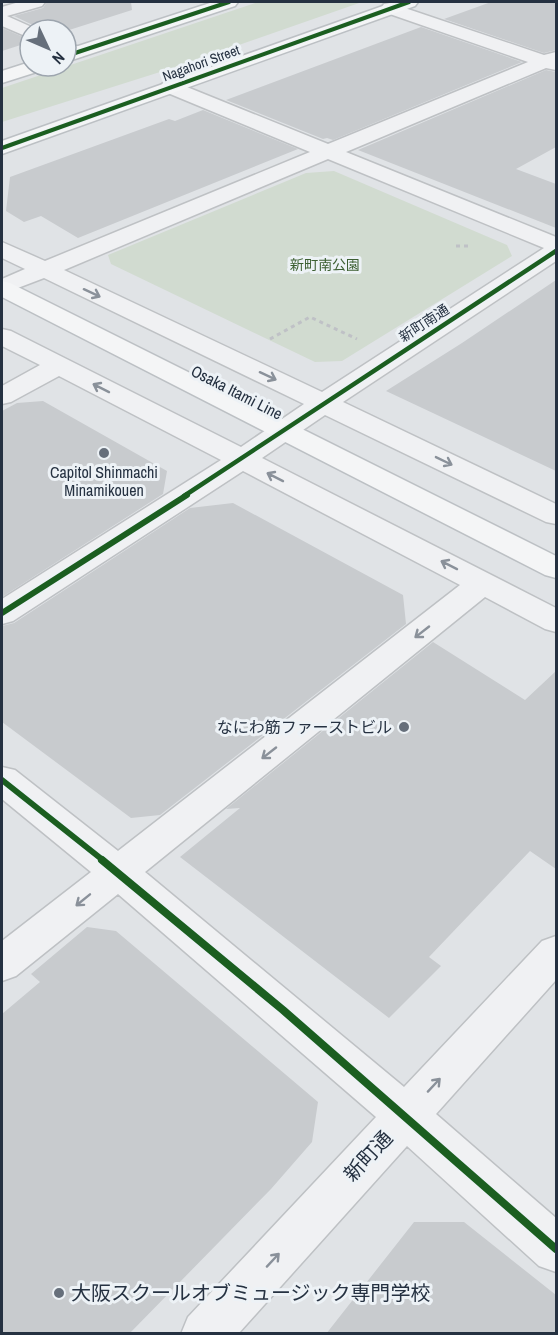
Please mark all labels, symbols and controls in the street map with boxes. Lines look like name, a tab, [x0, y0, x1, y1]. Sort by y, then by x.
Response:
north arrow	[18, 18, 78, 78]
street label: Nagahori Street	[160, 41, 242, 85]
text: N	[48, 47, 70, 69]
park label: 新町南公園	[290, 256, 360, 274]
one-way arrow	[83, 287, 101, 299]
street label: 新町南通	[396, 300, 452, 346]
street label: Osaka Itami Line	[187, 360, 287, 424]
one-way arrow	[259, 371, 277, 383]
one-way arrow	[93, 382, 110, 394]
marker: Capitol Shinmachi Minamikouen	[97, 446, 111, 460]
one-way arrow	[434, 456, 452, 467]
place label: Capitol Shinmachi Minamikouen	[50, 461, 158, 501]
one-way arrow	[266, 471, 284, 483]
one-way arrow	[440, 558, 458, 570]
one-way arrow	[414, 625, 430, 638]
place label: なにわ筋ファーストビル	[217, 716, 392, 738]
marker: なにわ筋ファーストビル	[397, 720, 411, 734]
one-way arrow	[261, 746, 277, 759]
one-way arrow	[75, 893, 91, 906]
one-way arrow	[427, 1078, 441, 1093]
street label: 新町通	[337, 1125, 398, 1187]
one-way arrow	[266, 1252, 280, 1267]
place label: 大阪スクールオブミュージック専門学校	[71, 1279, 431, 1306]
marker: 大阪スクールオブミュージック専門学校	[52, 1286, 66, 1300]

